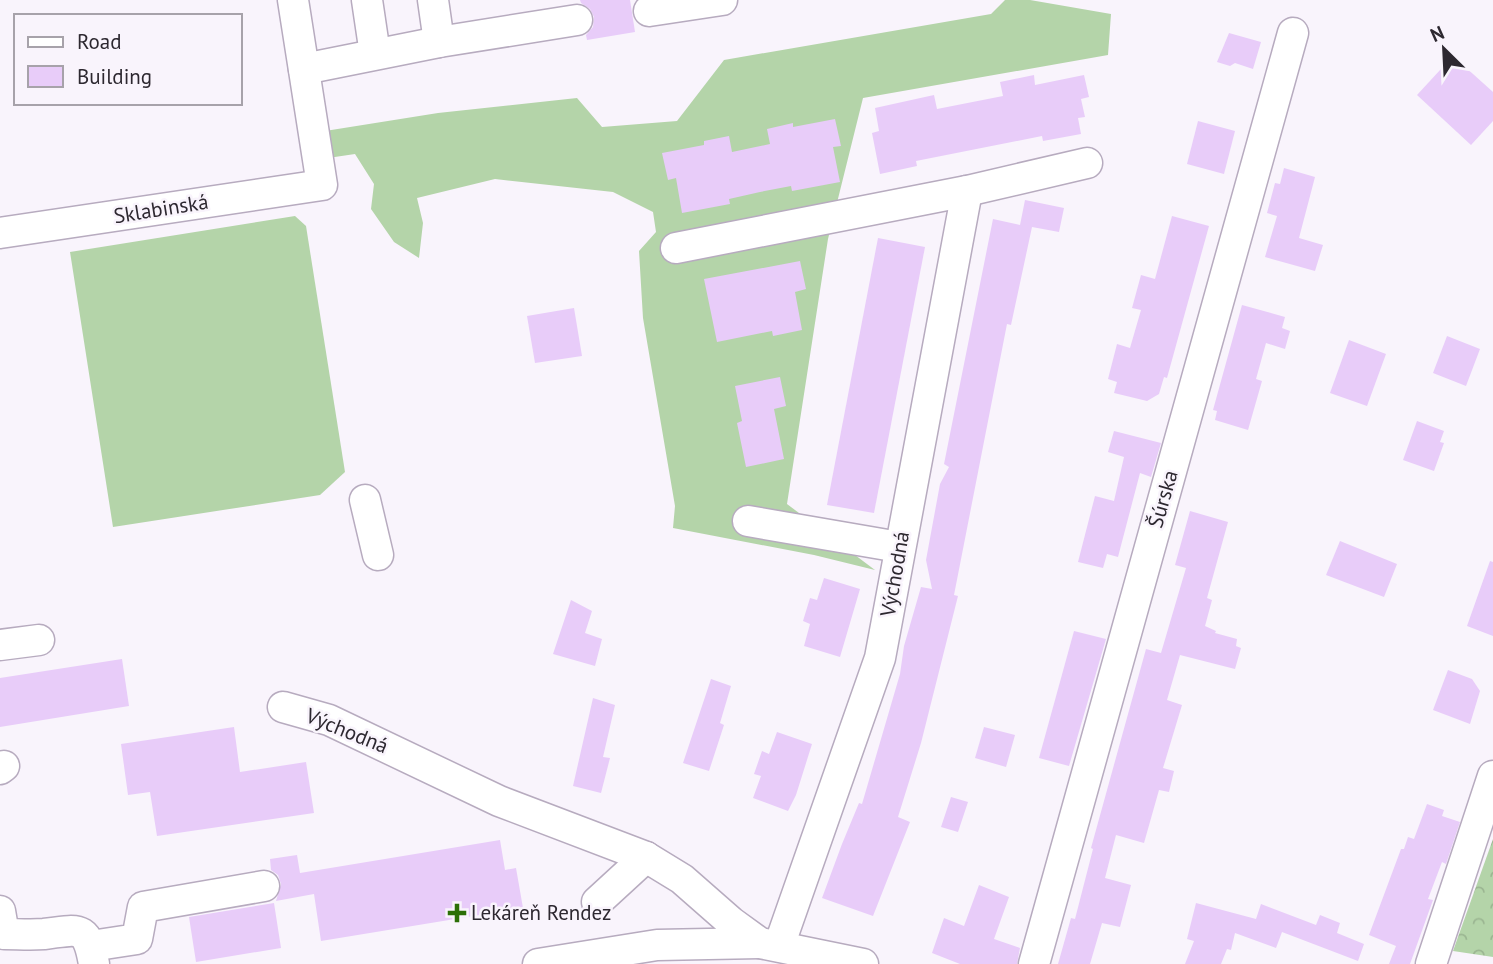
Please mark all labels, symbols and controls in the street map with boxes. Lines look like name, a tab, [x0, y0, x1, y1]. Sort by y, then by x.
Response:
legend	[14, 14, 242, 105]
north arrow	[1409, 14, 1479, 84]
text: N	[1427, 20, 1448, 47]
text: Road	[77, 28, 121, 55]
text: Building	[77, 63, 152, 90]
street label: Sklabinská	[112, 188, 210, 229]
street label: Šúrska	[1141, 467, 1184, 531]
street label: Východná	[874, 529, 915, 620]
street label: Východná	[301, 701, 392, 759]
place label: Lekáreň Rendez	[471, 899, 611, 926]
marker: Lekáreň Rendez	[449, 905, 465, 921]

